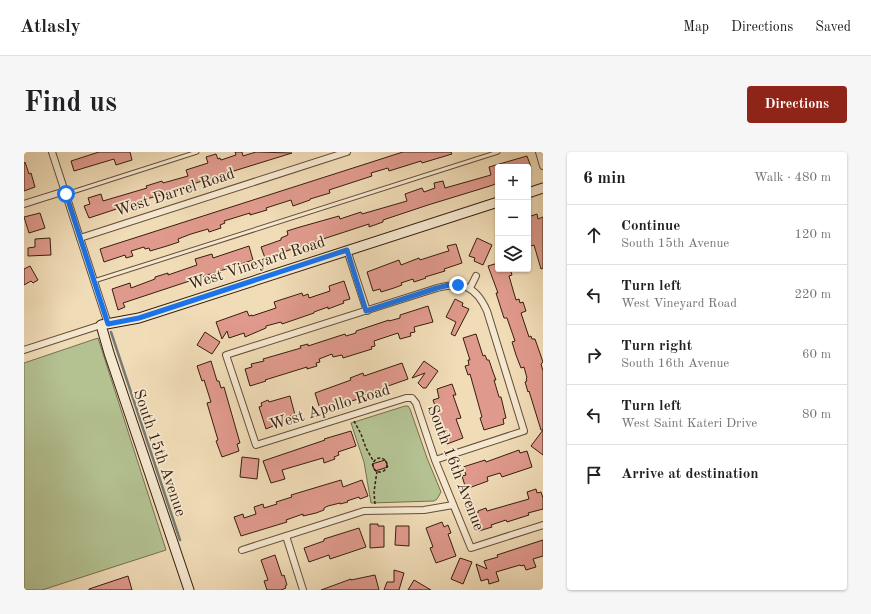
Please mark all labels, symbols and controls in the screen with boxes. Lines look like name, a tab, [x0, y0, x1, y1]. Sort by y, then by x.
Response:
text: Atlasly	[20, 18, 81, 37]
text: Map	[683, 20, 709, 34]
text: Directions	[731, 20, 793, 34]
text: Saved	[815, 20, 851, 34]
button: Directions	[747, 86, 847, 123]
text: Find us	[24, 90, 117, 118]
map controls	[495, 164, 531, 272]
button: +	[495, 164, 531, 200]
street label: West Darrel Road	[113, 166, 237, 220]
text: 6 min	[583, 170, 626, 187]
text: Walk · 480 m	[754, 171, 831, 184]
route start	[57, 185, 75, 203]
button: −	[495, 200, 531, 236]
text: Continue	[621, 219, 680, 234]
icon: ahead	[583, 224, 605, 246]
text: 120 m	[794, 228, 831, 241]
street label: West Vineyard Road	[187, 234, 327, 294]
button: layers	[495, 236, 531, 272]
text: South 15th Avenue	[621, 237, 729, 250]
route end	[449, 276, 467, 294]
text: Turn left	[621, 279, 681, 294]
icon: left	[583, 284, 605, 306]
text: 220 m	[794, 288, 831, 301]
text: West Vineyard Road	[621, 297, 737, 310]
text: Turn right	[621, 339, 692, 354]
icon: right	[583, 344, 605, 366]
text: 60 m	[802, 348, 831, 361]
text: South 16th Avenue	[621, 357, 729, 370]
street label: West Apollo Road	[268, 382, 392, 434]
street label: South 15th Avenue	[130, 387, 188, 519]
text: Turn left	[621, 399, 681, 414]
street label: South 16th Avenue	[424, 403, 486, 533]
icon: left	[583, 404, 605, 426]
text: 80 m	[802, 408, 831, 421]
text: West Saint Kateri Drive	[621, 417, 757, 430]
icon: arrive	[583, 464, 605, 486]
text: Arrive at destination	[621, 467, 759, 482]

